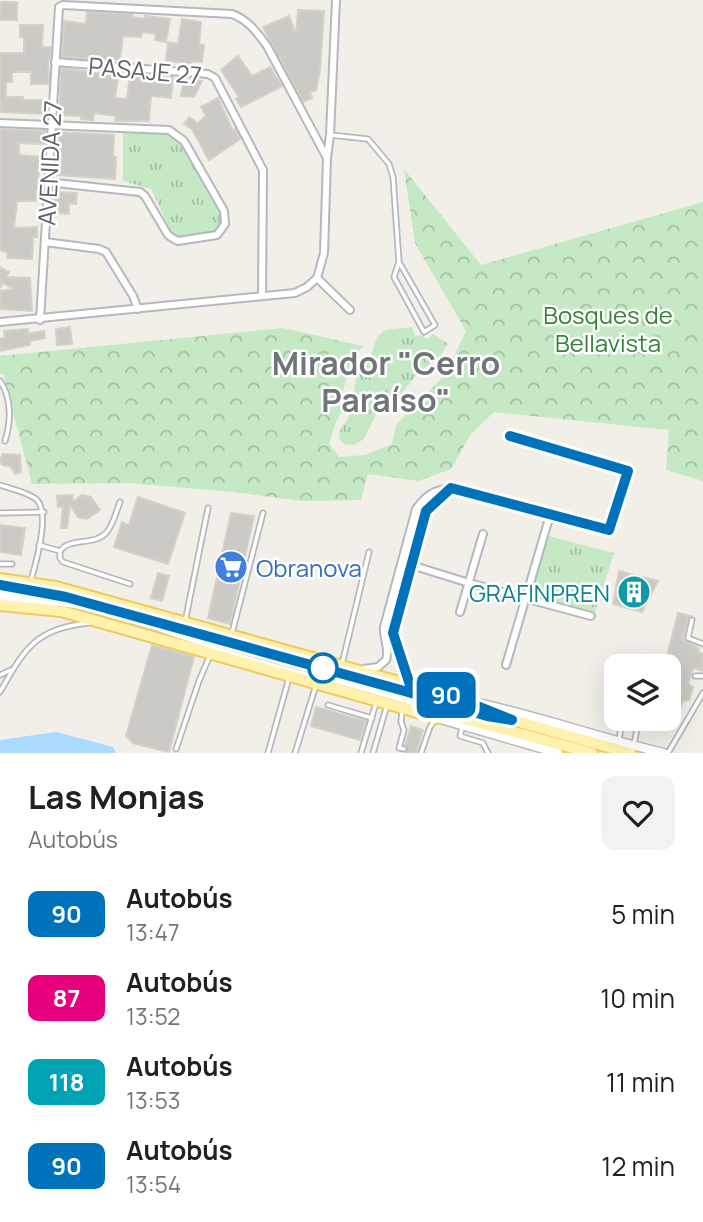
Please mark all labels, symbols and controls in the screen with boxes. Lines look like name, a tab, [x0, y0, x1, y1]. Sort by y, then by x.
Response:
street label: PASAJE 27	[87, 49, 203, 91]
street label: AVENIDA 27	[29, 100, 69, 226]
park label: Bosques de Bellavista	[543, 298, 673, 359]
district label: Mirador "Cerro Paraíso"	[272, 341, 500, 422]
supermarket icon: Obranova	[212, 548, 250, 586]
place label: Obranova	[256, 551, 362, 584]
building icon: GRAFINPREN	[615, 573, 653, 611]
place label: GRAFINPREN	[469, 576, 610, 609]
unlabelled marker	[308, 653, 338, 683]
map controls	[604, 654, 681, 731]
button: layers	[604, 654, 681, 731]
line badge: 90	[414, 672, 478, 718]
text: 90	[431, 678, 461, 711]
text: Las Monjas	[28, 774, 205, 819]
button: heart	[601, 776, 675, 850]
text: Autobús	[28, 823, 118, 855]
text: Autobús	[126, 880, 233, 916]
text: 5 min	[611, 896, 675, 932]
text: 90	[51, 897, 82, 930]
text: 13:47	[126, 916, 180, 948]
text: Autobús	[126, 964, 233, 1000]
text: 10 min	[600, 980, 675, 1016]
text: 87	[53, 981, 80, 1014]
text: 13:52	[126, 1000, 180, 1032]
text: Autobús	[126, 1048, 233, 1084]
text: 11 min	[606, 1064, 675, 1100]
text: 118	[49, 1065, 84, 1098]
text: 13:53	[126, 1084, 181, 1116]
text: Autobús	[126, 1132, 233, 1168]
text: 12 min	[601, 1148, 675, 1184]
text: 90	[51, 1149, 82, 1182]
text: 13:54	[126, 1168, 181, 1200]

